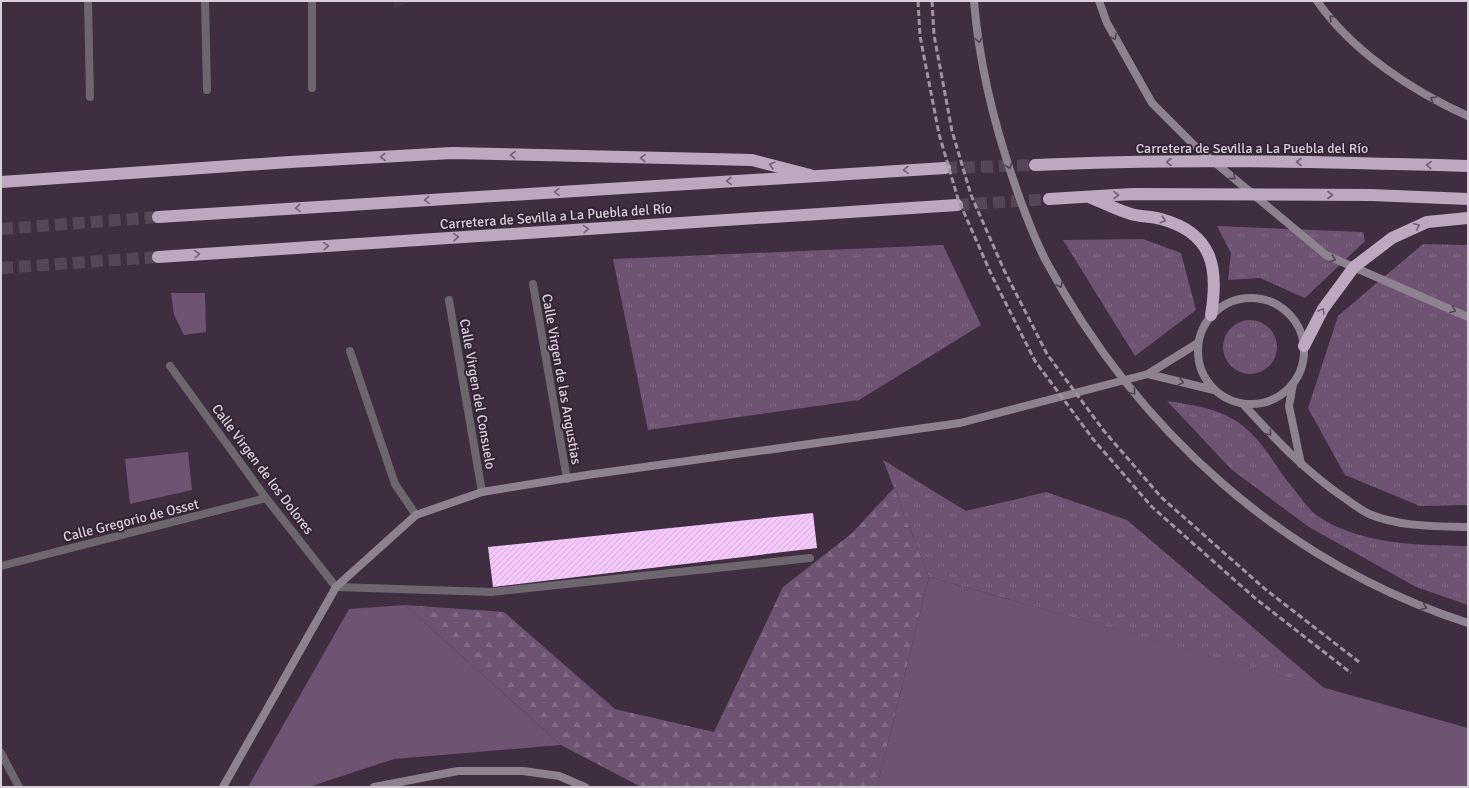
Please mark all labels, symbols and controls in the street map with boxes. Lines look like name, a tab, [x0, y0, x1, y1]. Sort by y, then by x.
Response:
one-way arrow	[1330, 16, 1337, 23]
one-way arrow	[1110, 32, 1117, 40]
one-way arrow	[974, 37, 983, 43]
one-way arrow	[1430, 96, 1437, 103]
street label: Carretera de Sevilla a La Puebla del Río	[1136, 140, 1368, 157]
one-way arrow	[510, 150, 516, 159]
one-way arrow	[380, 152, 386, 161]
one-way arrow	[640, 154, 646, 162]
one-way arrow	[1166, 158, 1172, 166]
one-way arrow	[1296, 158, 1302, 166]
one-way arrow	[769, 161, 776, 170]
one-way arrow	[1426, 161, 1432, 169]
one-way arrow	[1004, 162, 1013, 169]
one-way arrow	[903, 166, 909, 175]
one-way arrow	[1228, 173, 1235, 180]
one-way arrow	[726, 176, 732, 185]
one-way arrow	[554, 188, 560, 196]
one-way arrow	[1113, 191, 1119, 199]
one-way arrow	[1327, 191, 1333, 199]
one-way arrow	[424, 196, 430, 205]
street label: Carretera de Sevilla a La Puebla del Río	[439, 200, 673, 233]
one-way arrow	[295, 204, 301, 213]
one-way arrow	[1159, 215, 1166, 224]
one-way arrow	[1413, 223, 1420, 231]
one-way arrow	[583, 225, 589, 234]
one-way arrow	[453, 233, 459, 242]
one-way arrow	[323, 241, 329, 250]
one-way arrow	[194, 250, 200, 259]
one-way arrow	[1330, 254, 1337, 262]
one-way arrow	[1055, 281, 1063, 288]
street label: Calle Virgen de las Angustias	[538, 293, 585, 466]
one-way arrow	[1449, 306, 1456, 314]
one-way arrow	[1318, 308, 1325, 315]
street label: Calle Virgen del Consuelo	[456, 318, 499, 471]
one-way arrow	[1178, 377, 1185, 386]
one-way arrow	[1129, 388, 1136, 395]
street label: Calle Virgen de los Dolores	[208, 401, 317, 538]
one-way arrow	[1265, 428, 1272, 436]
street label: Calle Gregorio de Osset	[61, 495, 201, 546]
one-way arrow	[1420, 602, 1428, 610]

